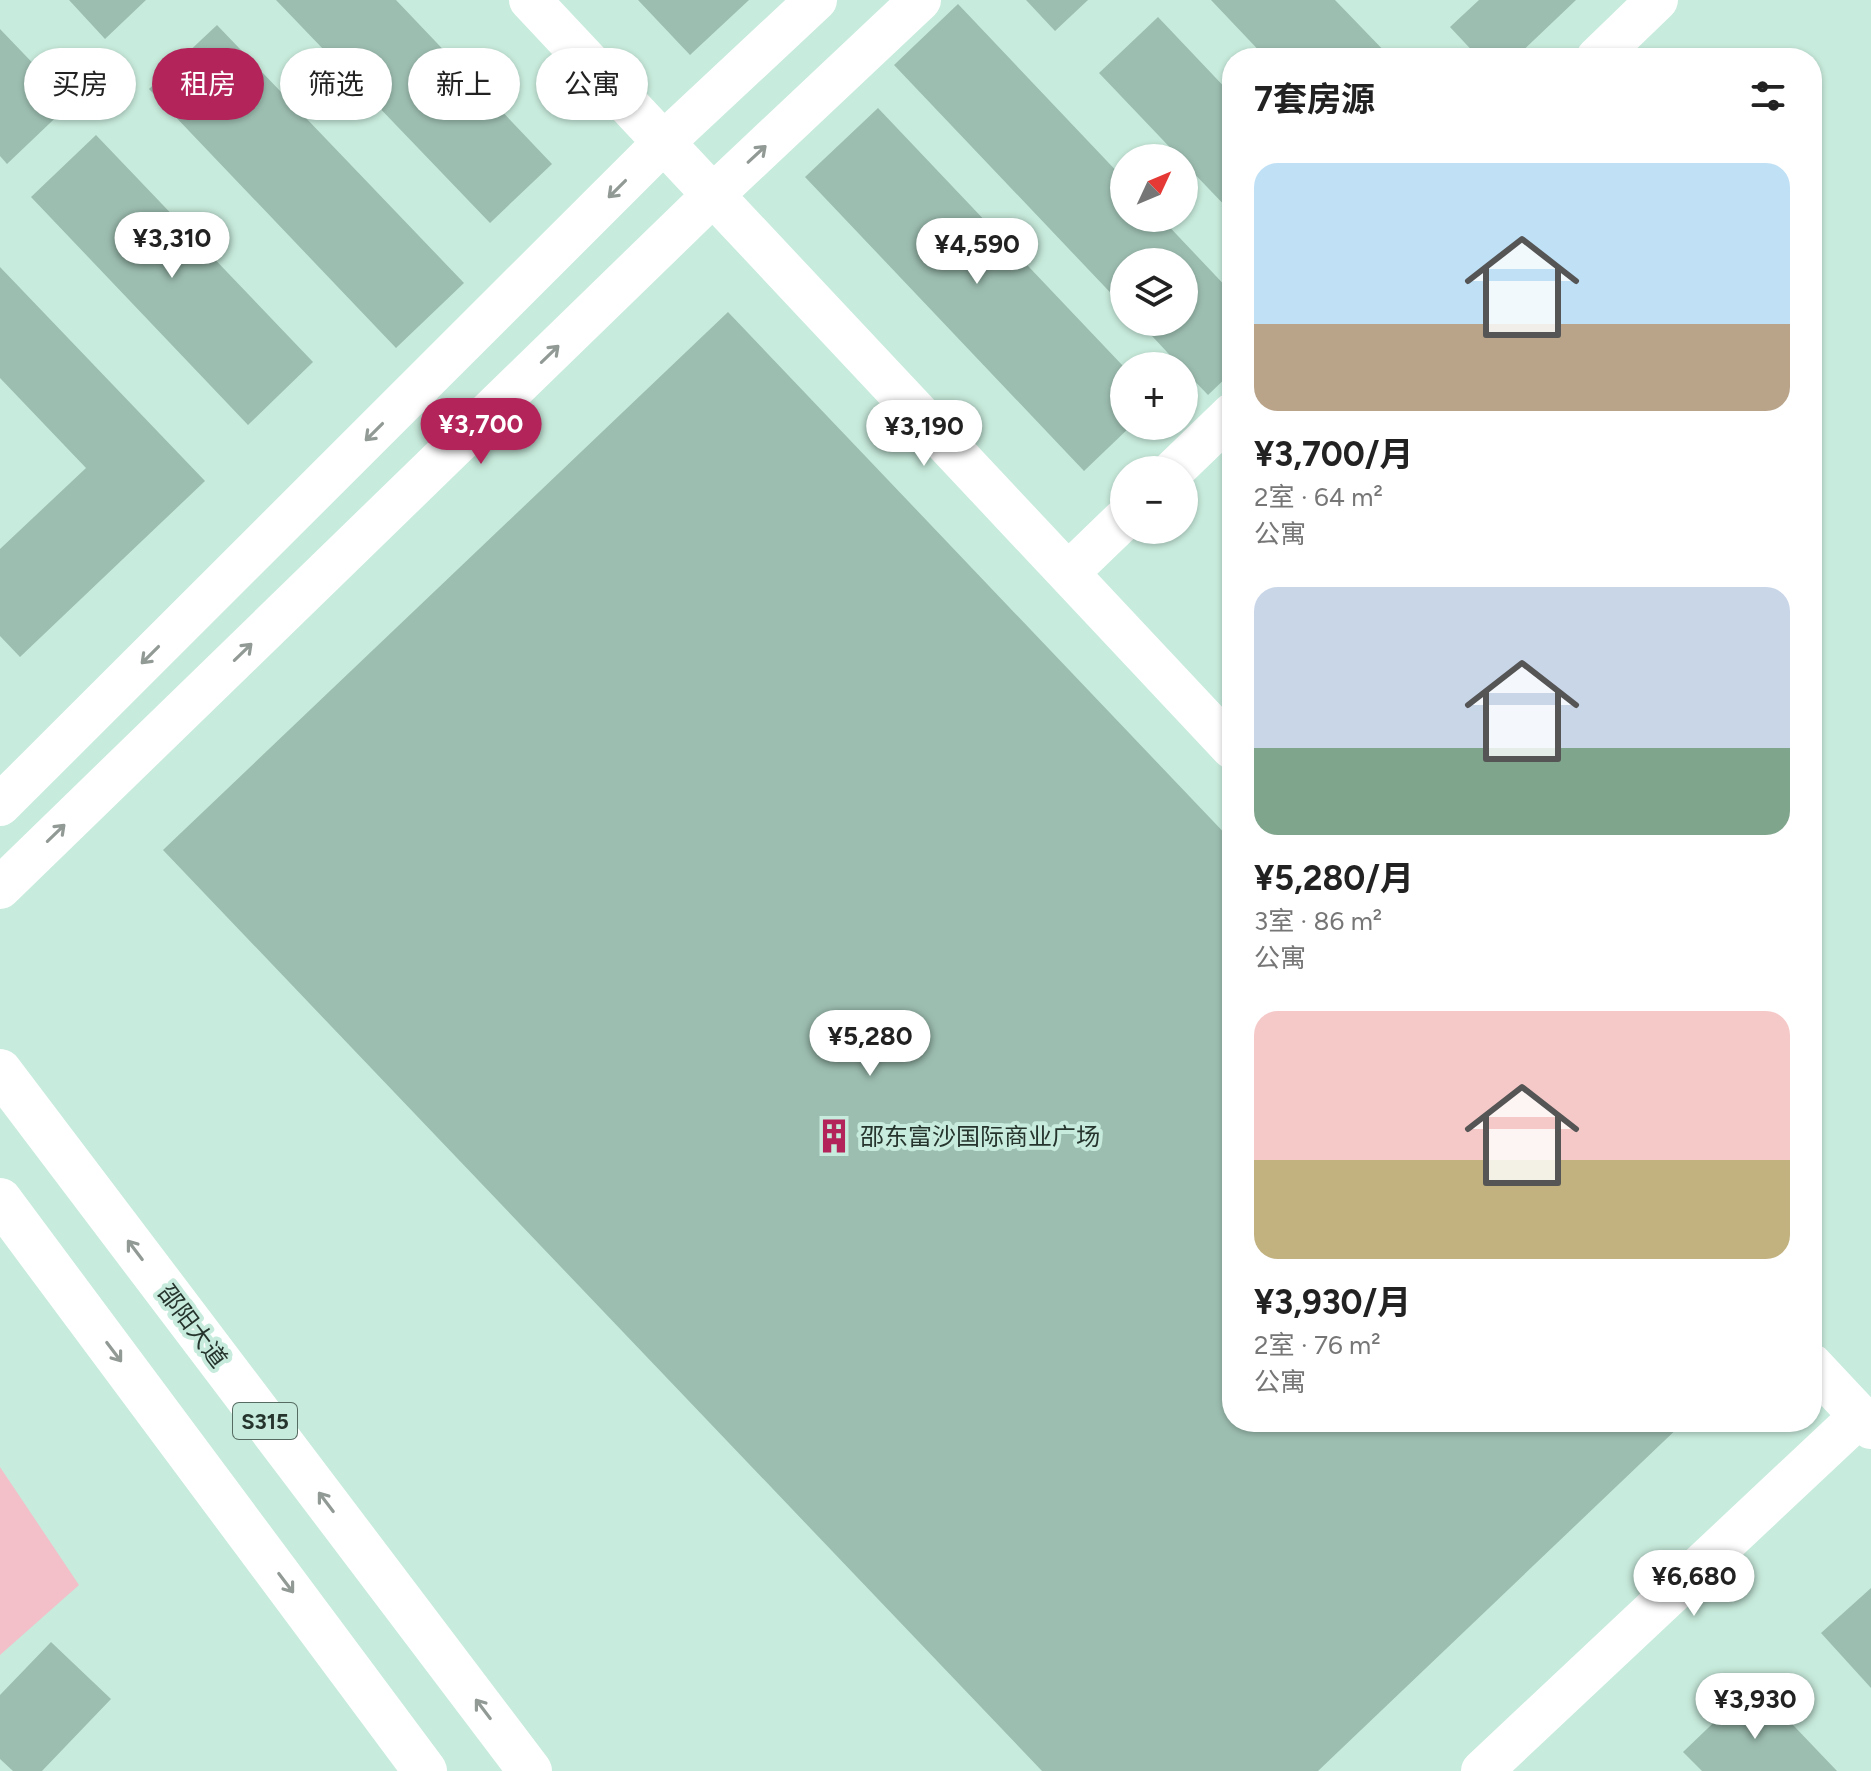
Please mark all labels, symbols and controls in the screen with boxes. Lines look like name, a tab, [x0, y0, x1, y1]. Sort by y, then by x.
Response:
chip: 买房	[24, 48, 136, 120]
chip: 租房	[152, 48, 264, 120]
chip: 筛选	[280, 48, 392, 120]
chip: 新上	[408, 48, 520, 120]
chip: 公寓	[536, 48, 648, 120]
icon: filters	[1746, 74, 1790, 118]
text: 7套房源	[1254, 79, 1375, 120]
north arrow	[1110, 144, 1198, 232]
map controls	[1110, 144, 1198, 544]
one-way arrow	[747, 145, 767, 164]
one-way arrow	[608, 179, 627, 198]
pin: ¥3,310	[107, 212, 237, 280]
icon: home	[1450, 215, 1594, 359]
pin: ¥4,590	[912, 218, 1042, 286]
text: ¥3,310	[133, 222, 211, 254]
text: ¥4,590	[934, 228, 1020, 260]
button: layers	[1110, 248, 1198, 336]
one-way arrow	[540, 345, 560, 364]
button: +	[1110, 352, 1198, 440]
pin: ¥3,700	[416, 398, 546, 466]
pin: ¥3,190	[859, 400, 989, 468]
text: ¥3,700	[439, 408, 523, 440]
text: ¥3,190	[884, 410, 964, 442]
one-way arrow	[365, 422, 384, 441]
text: ¥3,700/月	[1254, 434, 1414, 475]
button: −	[1110, 456, 1198, 544]
text: 2室 · 64 m²	[1254, 481, 1383, 513]
text: 公寓	[1254, 518, 1306, 550]
icon: home	[1450, 639, 1594, 783]
one-way arrow	[232, 644, 252, 662]
one-way arrow	[141, 645, 160, 664]
one-way arrow	[46, 824, 66, 843]
text: ¥5,280/月	[1254, 858, 1414, 899]
text: 3室 · 86 m²	[1254, 905, 1382, 937]
text: 公寓	[1254, 942, 1306, 974]
pin: ¥5,280	[805, 1010, 935, 1078]
text: ¥5,280	[827, 1020, 913, 1052]
icon: home	[1450, 1063, 1594, 1207]
building icon: 邵东富沙国际商业广场	[815, 1117, 853, 1155]
place label: 邵东富沙国际商业广场	[860, 1122, 1100, 1151]
one-way arrow	[127, 1240, 144, 1261]
street label: 邵阳大道	[153, 1279, 233, 1373]
text: ¥3,930/月	[1254, 1282, 1411, 1323]
text: 2室 · 76 m²	[1254, 1329, 1381, 1361]
one-way arrow	[105, 1341, 122, 1363]
text: 公寓	[1254, 1366, 1306, 1398]
road number: S315	[233, 1403, 297, 1439]
one-way arrow	[318, 1491, 335, 1513]
pin: ¥6,680	[1629, 1550, 1759, 1618]
text: ¥6,680	[1651, 1560, 1737, 1592]
one-way arrow	[277, 1572, 294, 1593]
pin: ¥3,930	[1690, 1673, 1820, 1741]
text: ¥3,930	[1713, 1683, 1797, 1715]
one-way arrow	[475, 1699, 492, 1720]

